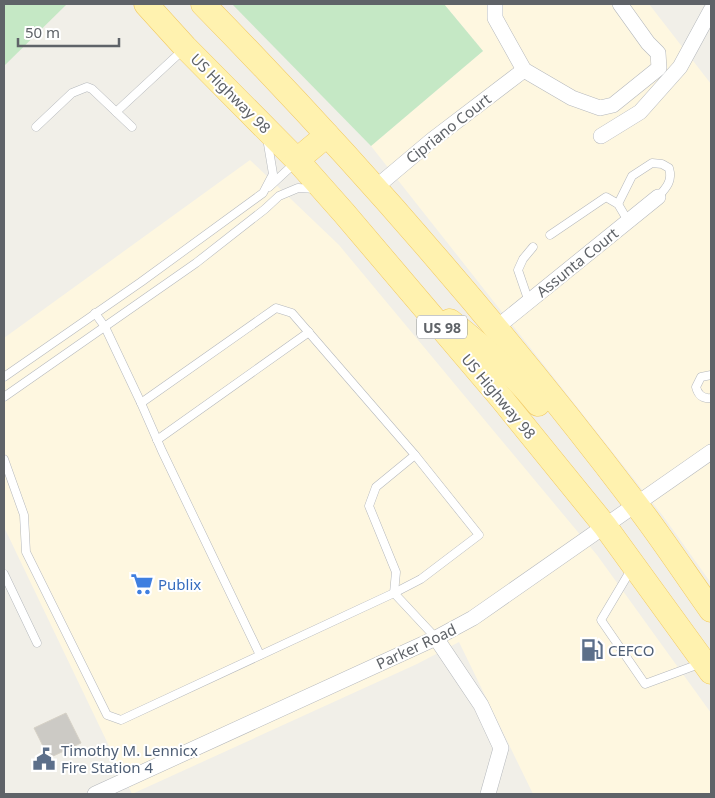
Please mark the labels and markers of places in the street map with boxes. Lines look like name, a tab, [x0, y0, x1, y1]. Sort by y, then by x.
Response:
supermarket icon: Publix	[129, 571, 155, 597]
place label: Publix	[158, 574, 201, 594]
fuel station icon: CEFCO	[579, 637, 605, 663]
place label: CEFCO	[608, 640, 655, 660]
place label: Timothy M. Lennicx Fire Station 4	[61, 740, 198, 777]
public building icon: Timothy M. Lennicx Fire Station 4	[31, 746, 57, 772]

